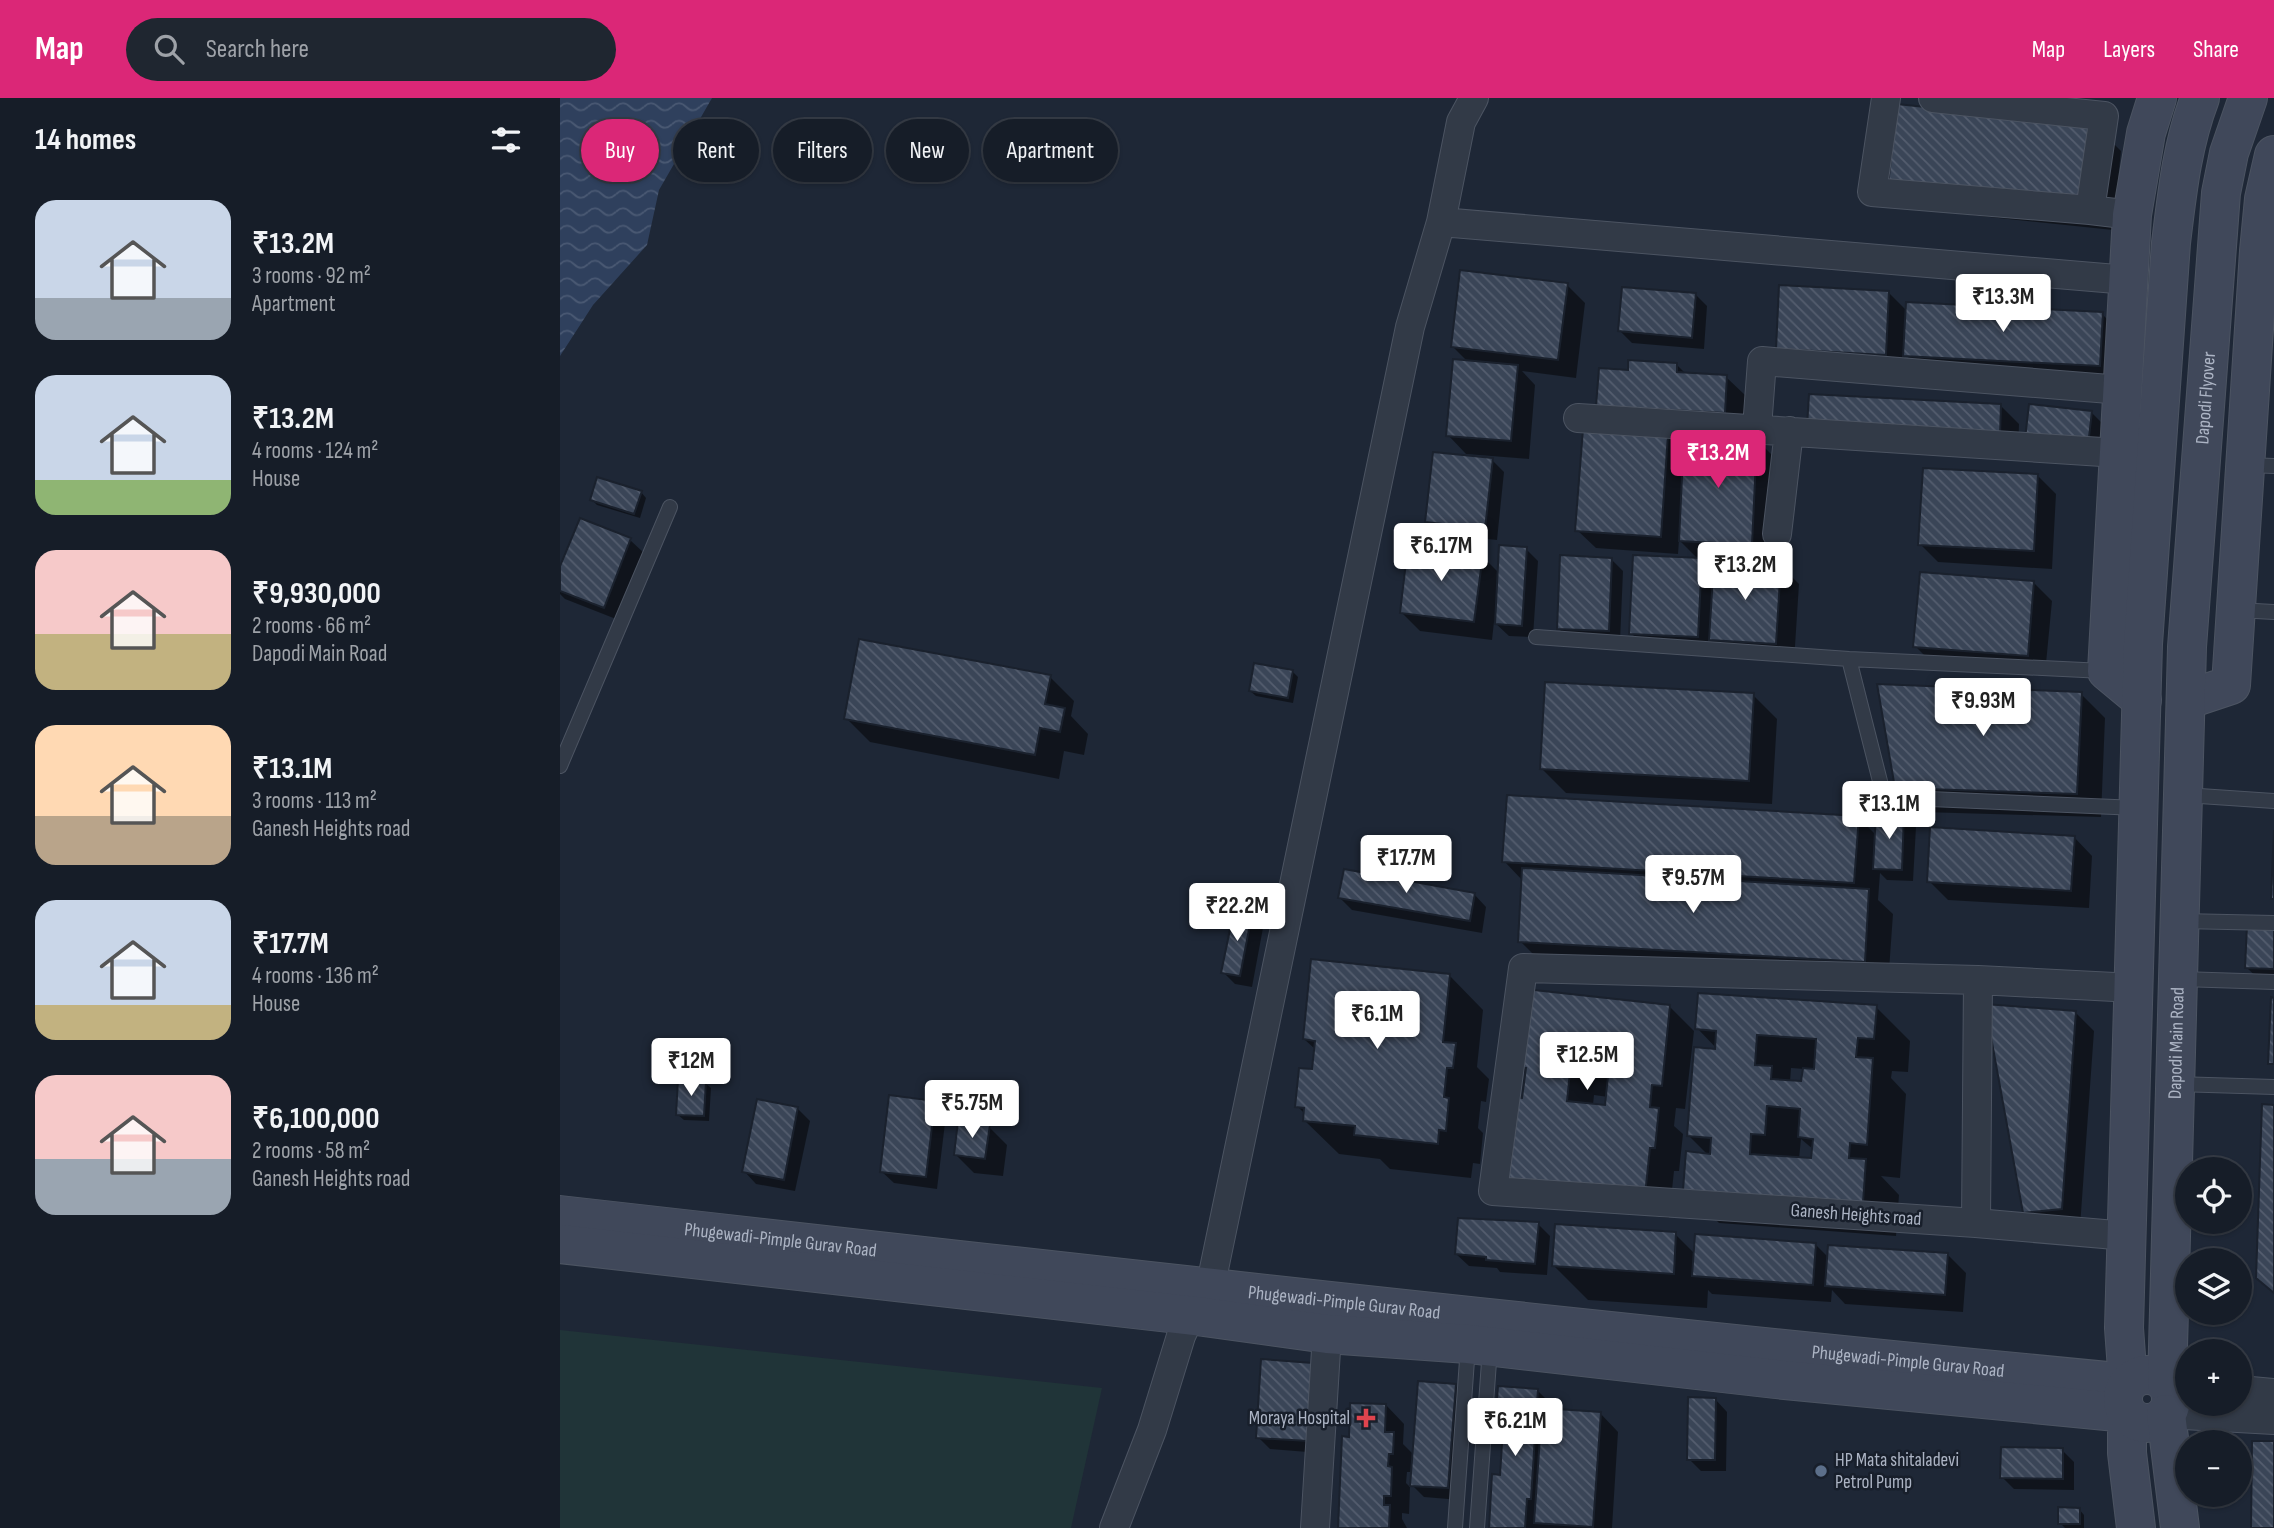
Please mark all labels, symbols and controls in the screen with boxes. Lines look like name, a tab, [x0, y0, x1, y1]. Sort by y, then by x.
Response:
search box	[126, 18, 616, 81]
text: Map	[35, 29, 84, 69]
icon: search	[150, 30, 188, 68]
text: Search here	[206, 34, 309, 65]
text: Map	[2032, 35, 2065, 64]
text: Layers	[2103, 35, 2155, 64]
text: Share	[2193, 35, 2239, 64]
chip: Buy	[581, 119, 659, 182]
chip: Rent	[673, 119, 759, 182]
chip: Filters	[773, 119, 872, 182]
chip: New	[886, 119, 969, 182]
chip: Apartment	[983, 119, 1118, 182]
icon: filters	[487, 121, 525, 159]
text: 14 homes	[35, 122, 136, 158]
text: ₹13.2M	[252, 226, 334, 262]
icon: home	[91, 228, 175, 312]
text: 3 rooms · 92 m²	[252, 262, 371, 290]
pin: ₹13.3M	[1946, 274, 2060, 334]
text: ₹13.3M	[1972, 283, 2034, 311]
text: Apartment	[252, 290, 336, 318]
street label: Dapodi Flyover	[2191, 350, 2221, 445]
text: ₹13.2M	[252, 401, 334, 437]
icon: home	[91, 403, 175, 487]
pin: ₹13.2M	[1661, 430, 1775, 490]
text: 4 rooms · 124 m²	[252, 437, 378, 465]
text: ₹13.2M	[1687, 439, 1749, 467]
text: House	[252, 465, 300, 493]
pin: ₹6.17M	[1384, 524, 1498, 583]
text: ₹6.17M	[1410, 532, 1472, 560]
pin: ₹13.2M	[1688, 542, 1802, 602]
text: ₹13.2M	[1714, 551, 1776, 579]
text: ₹9,930,000	[252, 576, 381, 612]
icon: home	[91, 578, 175, 662]
text: 2 rooms · 66 m²	[252, 612, 371, 640]
text: Dapodi Main Road	[252, 640, 387, 668]
pin: ₹9.93M	[1926, 678, 2040, 738]
text: ₹9.93M	[1951, 687, 2015, 715]
text: ₹13.1M	[252, 751, 332, 787]
icon: home	[91, 753, 175, 837]
pin: ₹13.1M	[1832, 782, 1946, 841]
text: 3 rooms · 113 m²	[252, 787, 377, 815]
text: ₹13.1M	[1858, 790, 1920, 818]
text: Ganesh Heights road	[252, 815, 410, 843]
pin: ₹17.7M	[1349, 836, 1463, 895]
text: ₹17.7M	[1377, 844, 1435, 872]
pin: ₹9.57M	[1636, 856, 1750, 915]
text: ₹9.57M	[1661, 864, 1725, 892]
pin: ₹22.2M	[1180, 884, 1294, 943]
text: ₹22.2M	[1205, 892, 1269, 920]
text: ₹17.7M	[252, 926, 329, 962]
icon: home	[91, 928, 175, 1012]
text: 4 rooms · 136 m²	[252, 962, 379, 990]
street label: Dapodi Main Road	[2163, 987, 2189, 1099]
text: House	[252, 990, 300, 1018]
pin: ₹6.1M	[1328, 992, 1426, 1051]
text: ₹6.1M	[1351, 1000, 1403, 1028]
pin: ₹12.5M	[1530, 1032, 1644, 1092]
pin: ₹12M	[650, 1038, 732, 1098]
text: ₹12.5M	[1556, 1041, 1618, 1069]
text: ₹12M	[667, 1047, 715, 1075]
pin: ₹5.75M	[915, 1080, 1029, 1140]
text: ₹5.75M	[941, 1089, 1003, 1117]
text: ₹6,100,000	[252, 1101, 379, 1137]
icon: home	[91, 1103, 175, 1187]
text: 2 rooms · 58 m²	[252, 1137, 370, 1165]
map controls	[2175, 1157, 2252, 1507]
button: locate	[2175, 1157, 2252, 1234]
text: Ganesh Heights road	[252, 1165, 410, 1193]
street label: Ganesh Heights road	[1790, 1199, 1922, 1231]
street label: Phugewadi-Pimple Gurav Road	[683, 1218, 878, 1262]
button: layers	[2175, 1248, 2252, 1325]
street label: Phugewadi-Pimple Gurav Road	[1247, 1281, 1441, 1324]
button: +	[2175, 1339, 2252, 1416]
street label: Phugewadi-Pimple Gurav Road	[1811, 1340, 2005, 1382]
pin: ₹6.21M	[1458, 1398, 1572, 1458]
place label: Moraya Hospital	[1249, 1407, 1350, 1430]
text: ₹6.21M	[1484, 1407, 1547, 1435]
marker: Moraya Hospital	[1356, 1408, 1376, 1428]
button: −	[2175, 1430, 2252, 1507]
place label: HP Mata shitaladevi Petrol Pump	[1835, 1449, 1959, 1494]
marker: HP Mata shitaladevi Petrol Pump	[1813, 1463, 1829, 1479]

